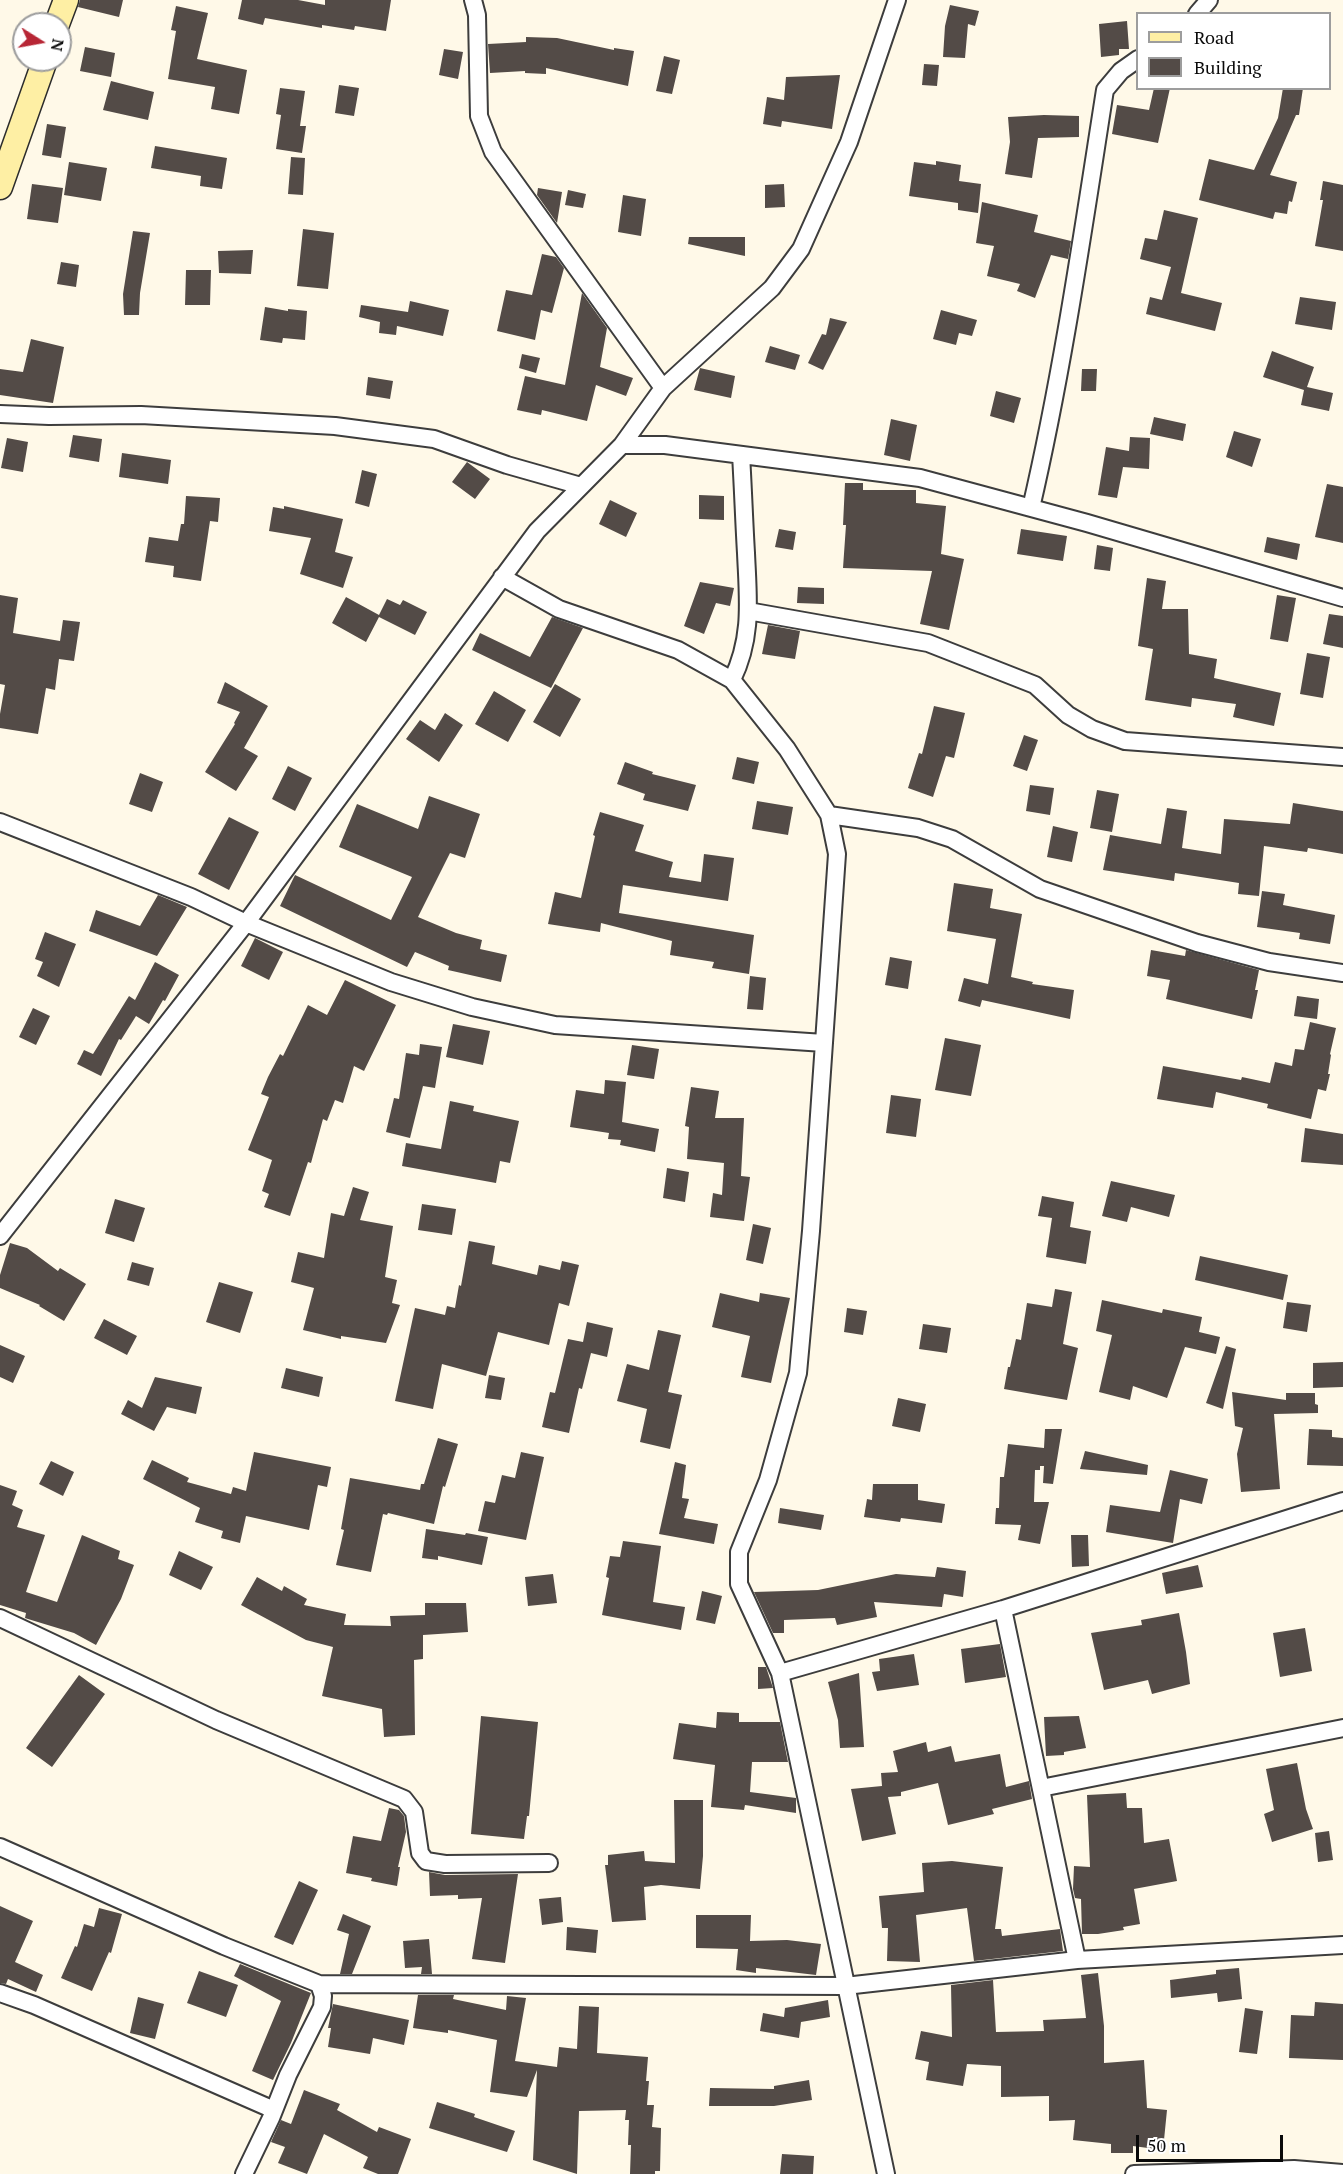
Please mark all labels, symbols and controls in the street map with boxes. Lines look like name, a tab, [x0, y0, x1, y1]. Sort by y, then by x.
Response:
north arrow	[12, 12, 72, 72]
legend	[1136, 12, 1331, 90]
text: Road	[1194, 25, 1234, 49]
text: N	[46, 37, 70, 53]
text: Building	[1194, 55, 1262, 79]
scale bar	[1139, 2123, 1286, 2161]
text: 50 m	[1147, 2133, 1186, 2157]

